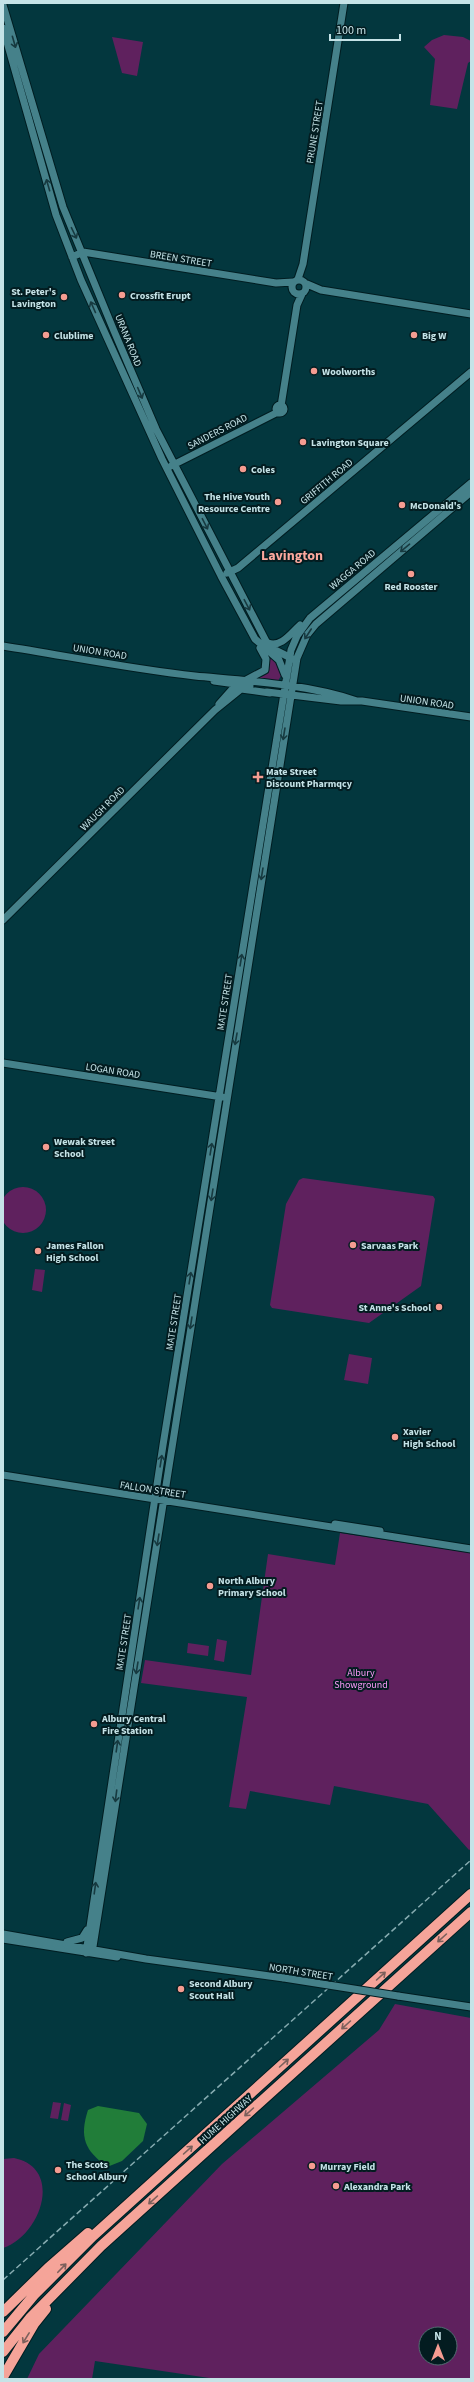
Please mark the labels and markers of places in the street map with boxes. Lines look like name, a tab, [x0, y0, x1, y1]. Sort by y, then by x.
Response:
place label: St. Peter's Lavington	[11, 285, 57, 311]
place label: Crossfit Erupt	[130, 289, 191, 303]
marker: Crossfit Erupt	[117, 290, 127, 300]
marker: St. Peter's Lavington	[59, 292, 69, 302]
place label: Clublime	[54, 329, 93, 343]
place label: Big W	[422, 329, 446, 343]
marker: Clublime	[41, 330, 51, 340]
marker: Big W	[409, 330, 419, 340]
place label: Woolworths	[322, 365, 376, 379]
marker: Woolworths	[309, 366, 319, 376]
place label: Lavington Square	[311, 436, 389, 450]
marker: Lavington Square	[298, 437, 308, 447]
place label: Coles	[251, 463, 275, 477]
marker: Coles	[238, 464, 248, 474]
place label: The Hive Youth Resource Centre	[198, 490, 270, 516]
marker: The Hive Youth Resource Centre	[273, 497, 283, 507]
place label: McDonald's	[410, 499, 462, 513]
marker: McDonald's	[397, 500, 407, 510]
marker: Red Rooster	[406, 569, 416, 579]
place label: Red Rooster	[384, 580, 438, 594]
place label: Mate Street Discount Pharmqcy	[266, 765, 353, 791]
marker: Mate Street Discount Pharmqcy	[253, 772, 263, 782]
place label: Wewak Street School	[54, 1135, 115, 1161]
marker: Wewak Street School	[41, 1142, 51, 1152]
place label: James Fallon High School	[46, 1239, 104, 1265]
place label: Sarvaas Park	[361, 1239, 419, 1253]
marker: Sarvaas Park	[348, 1240, 358, 1250]
marker: James Fallon High School	[33, 1246, 43, 1256]
place label: St Anne's School	[358, 1301, 431, 1315]
marker: St Anne's School	[434, 1302, 444, 1312]
place label: Xavier High School	[403, 1425, 456, 1451]
marker: Xavier High School	[390, 1432, 400, 1442]
place label: North Albury Primary School	[218, 1574, 286, 1600]
marker: North Albury Primary School	[205, 1581, 215, 1591]
place label: Albury Central Fire Station	[101, 1712, 166, 1738]
marker: Albury Central Fire Station	[89, 1719, 99, 1729]
place label: Second Albury Scout Hall	[189, 1977, 253, 2003]
marker: Second Albury Scout Hall	[176, 1984, 186, 1994]
place label: The Scots School Albury	[66, 2158, 128, 2184]
place label: Murray Field	[320, 2160, 375, 2174]
marker: Murray Field	[307, 2161, 317, 2171]
marker: The Scots School Albury	[53, 2165, 63, 2175]
place label: Alexandra Park	[343, 2180, 411, 2194]
marker: Alexandra Park	[331, 2181, 341, 2191]

